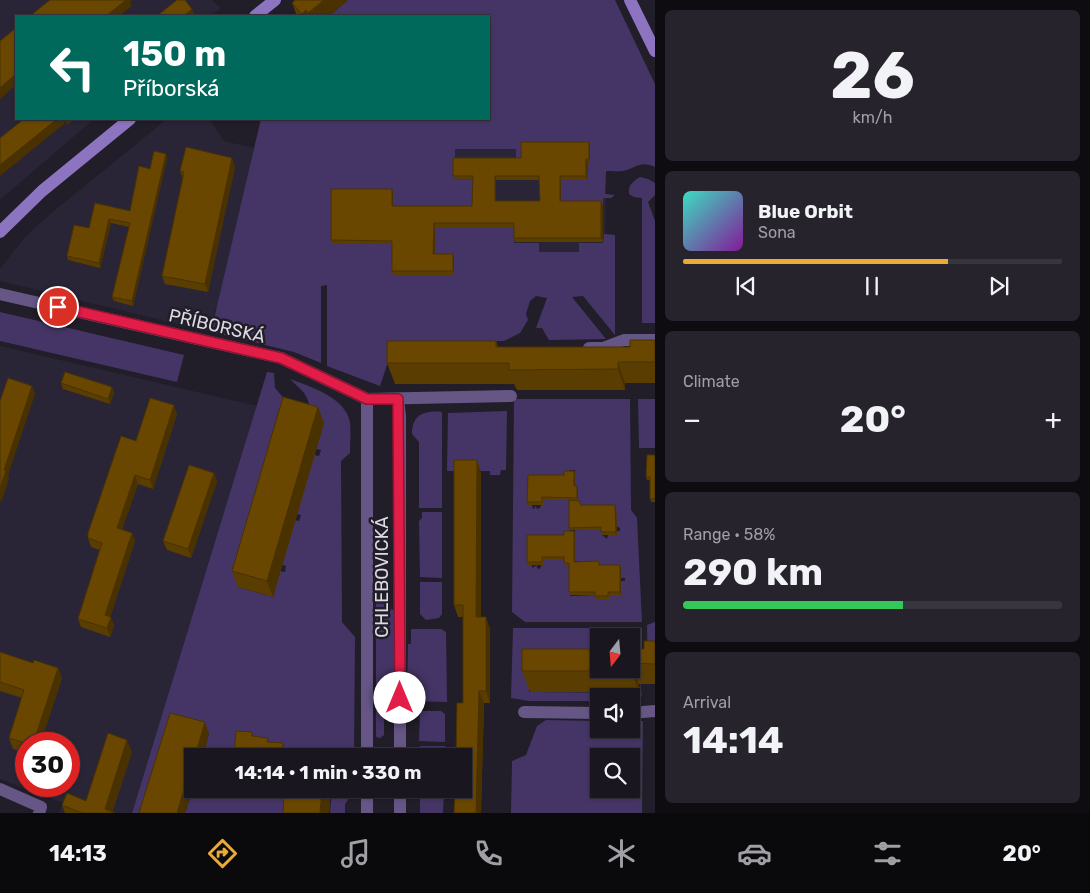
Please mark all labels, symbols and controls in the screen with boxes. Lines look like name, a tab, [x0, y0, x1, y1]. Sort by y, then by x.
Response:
text: 150 m	[123, 33, 226, 75]
icon: left	[40, 35, 105, 100]
text: 26	[830, 37, 915, 114]
text: Příborská	[123, 75, 219, 102]
text: km/h	[853, 108, 892, 127]
text: Blue Orbit	[758, 200, 853, 223]
text: Sona	[758, 223, 796, 242]
icon: previous	[732, 272, 760, 300]
icon: pause	[858, 272, 886, 300]
icon: next	[985, 272, 1013, 300]
pin	[37, 286, 79, 328]
icon: arrive	[44, 293, 72, 321]
street label: PŘÍBORSKÁ	[167, 304, 267, 348]
text: Climate	[683, 372, 740, 391]
text: 20°	[840, 396, 906, 442]
text: −	[683, 403, 701, 436]
text: +	[1045, 403, 1062, 436]
street label: CHLEBOVICKÁ	[371, 516, 393, 638]
text: Range · 58%	[683, 525, 776, 544]
text: 290 km	[683, 549, 823, 595]
north arrow	[590, 628, 640, 678]
map controls	[590, 628, 640, 798]
position arrow	[373, 671, 425, 723]
button: sound	[590, 688, 640, 738]
text: Arrival	[683, 693, 731, 712]
text: 14:14	[683, 717, 784, 763]
speed limit sign: 30	[15, 732, 80, 797]
button: search	[590, 748, 640, 798]
text: 14:14 · 1 min · 330 m	[234, 761, 422, 784]
icon: directions	[205, 836, 240, 871]
icon: music	[338, 836, 373, 871]
icon: phone	[471, 836, 506, 871]
icon: climate	[604, 836, 639, 871]
icon: car	[737, 836, 772, 871]
icon: filters	[870, 836, 905, 871]
text: 14:13	[49, 840, 107, 867]
text: 20°	[1003, 840, 1041, 867]

